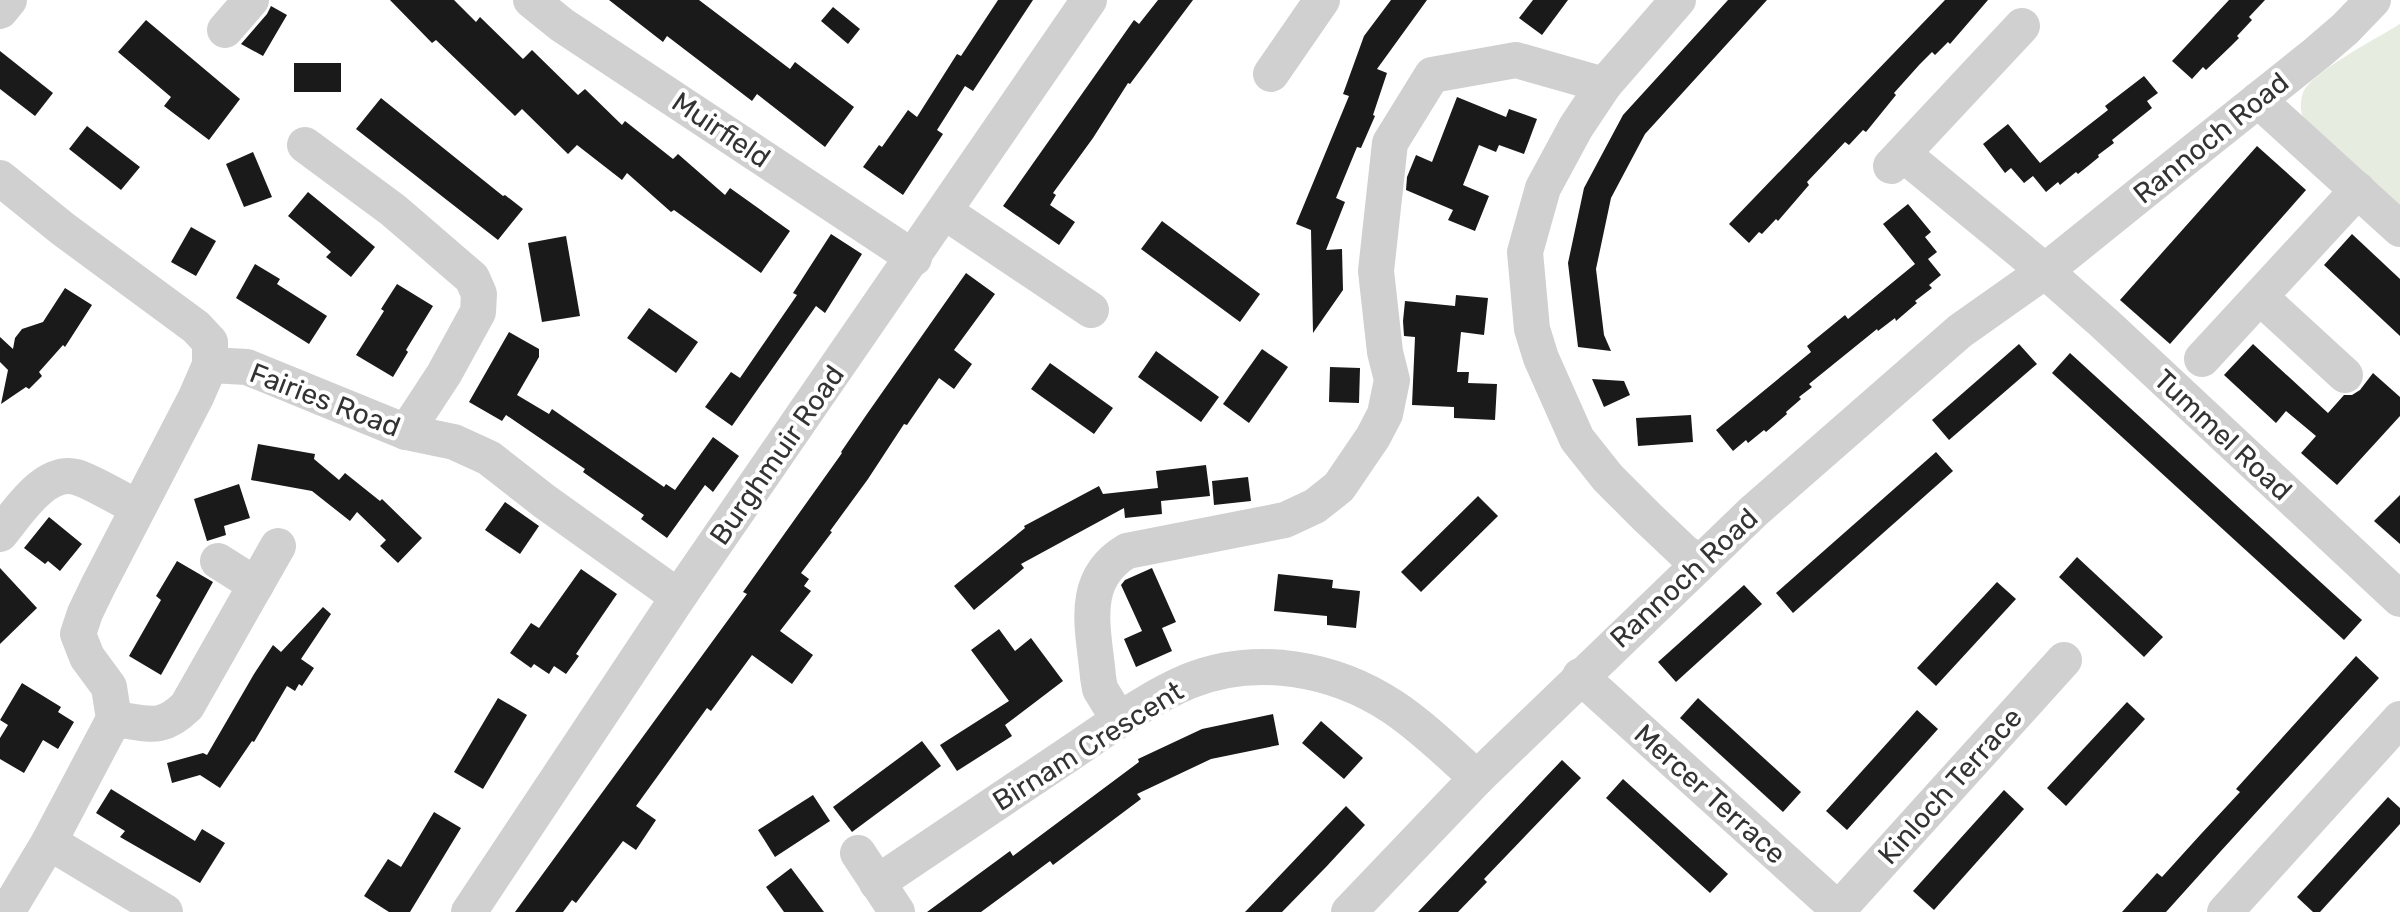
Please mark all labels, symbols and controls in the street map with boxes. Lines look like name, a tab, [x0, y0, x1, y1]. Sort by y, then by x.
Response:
street label: Rannoch Road	[2127, 66, 2295, 210]
street label: Muirfield	[666, 85, 776, 175]
street label: Fairies Road	[245, 356, 405, 444]
street label: Burghmuir Road	[703, 359, 851, 551]
street label: Tummel Road	[2147, 363, 2299, 507]
street label: Rannoch Road	[1603, 501, 1765, 655]
street label: Birnam Crescent	[987, 674, 1189, 818]
street label: Kinloch Terrace	[1871, 701, 2029, 871]
street label: Mercer Terrace	[1627, 717, 1793, 871]

